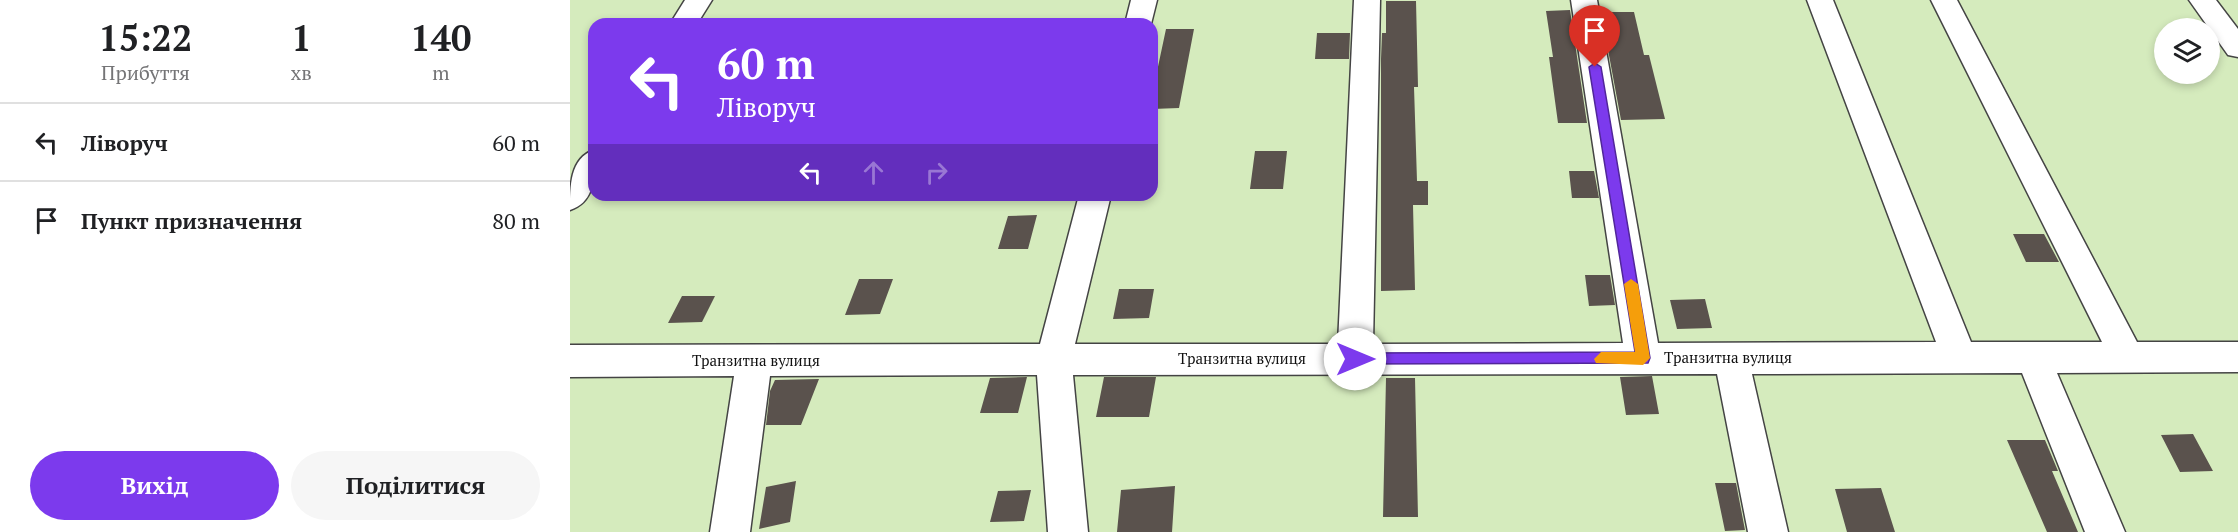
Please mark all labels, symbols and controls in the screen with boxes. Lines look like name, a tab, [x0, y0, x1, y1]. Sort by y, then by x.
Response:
pin	[1569, 5, 1620, 67]
text: 15:22	[99, 14, 192, 61]
text: 1	[291, 14, 311, 61]
text: 140	[410, 14, 471, 61]
icon: arrive	[1578, 14, 1611, 47]
map controls	[2154, 18, 2220, 84]
button: layers	[2154, 18, 2220, 84]
text: 60 m	[717, 35, 815, 91]
icon: left	[618, 42, 696, 120]
text: Прибуття	[101, 59, 190, 86]
text: хв	[291, 59, 312, 86]
text: m	[432, 59, 450, 86]
text: Ліворуч	[717, 89, 816, 125]
icon: left	[30, 126, 63, 159]
text: Ліворуч	[81, 128, 168, 157]
text: 60 m	[492, 128, 540, 157]
icon: left	[794, 156, 827, 189]
icon: ahead	[857, 156, 890, 189]
icon: right	[920, 156, 953, 189]
icon: arrive	[30, 204, 63, 237]
text: Пункт призначення	[81, 206, 302, 235]
text: 80 m	[492, 206, 540, 235]
position arrow	[1323, 327, 1387, 391]
street label: Транзитна вулиця	[1664, 347, 1792, 367]
street label: Транзитна вулиця	[1178, 348, 1306, 368]
street label: Транзитна вулиця	[692, 350, 820, 370]
button: Вихід	[30, 451, 279, 520]
button: Поділитися	[291, 451, 540, 520]

